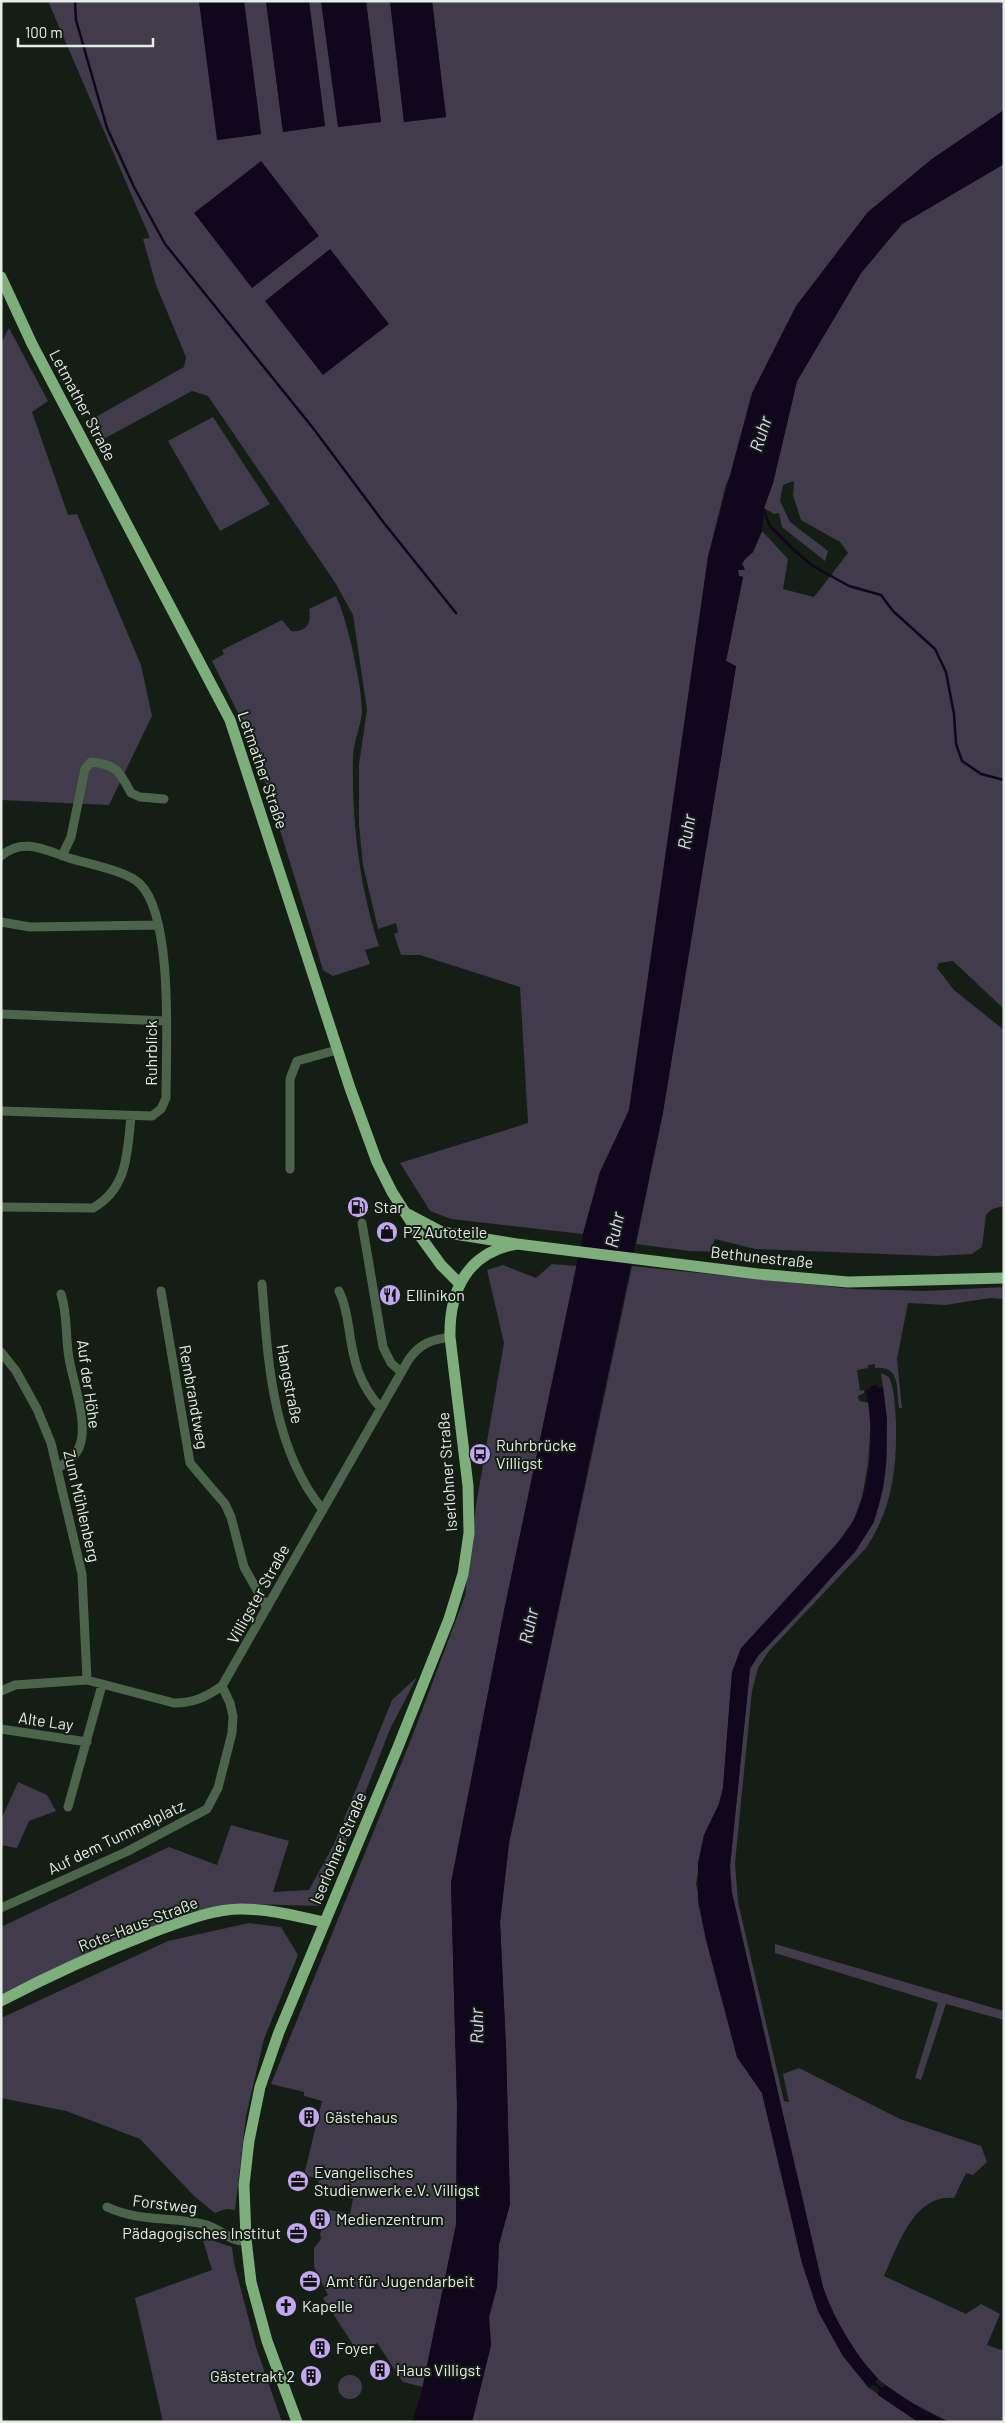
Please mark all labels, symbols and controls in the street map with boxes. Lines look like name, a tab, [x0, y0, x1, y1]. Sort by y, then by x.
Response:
scale bar	[18, 15, 152, 47]
text: 100 m	[25, 23, 63, 41]
street label: Letmather Straße	[46, 346, 121, 464]
water label: Ruhr	[744, 413, 776, 454]
street label: Letmather Straße	[234, 709, 293, 831]
water label: Ruhr	[672, 812, 700, 851]
street label: Ruhrblick	[141, 1020, 160, 1086]
fuel station icon: Star	[346, 1195, 370, 1219]
place label: Star	[374, 1197, 403, 1216]
water label: Ruhr	[600, 1209, 629, 1250]
shop icon: PZ Autoteile	[375, 1220, 399, 1244]
place label: PZ Autoteile	[403, 1222, 487, 1241]
street label: Bethunestraße	[710, 1242, 814, 1271]
restaurant icon: Ellinikon	[378, 1283, 402, 1307]
place label: Ellinikon	[406, 1285, 465, 1304]
street label: Auf der Höhe	[74, 1338, 105, 1430]
street label: Rembrandtweg	[176, 1343, 213, 1451]
street label: Hangstraße	[273, 1343, 308, 1425]
street label: Iserlohner Straße	[433, 1412, 460, 1532]
place label: Ruhrbrücke Villigst	[496, 1435, 577, 1472]
bus stop icon: Ruhrbrücke Villigst	[468, 1442, 492, 1466]
street label: Zum Mühlenberg	[60, 1448, 105, 1564]
street label: Villigster Straße	[222, 1541, 293, 1647]
water label: Ruhr	[514, 1605, 543, 1646]
street label: Alte Lay	[17, 1707, 75, 1734]
street label: Iserlohner Straße	[305, 1789, 370, 1907]
street label: Auf dem Tummelplatz	[44, 1795, 187, 1878]
street label: Rote-Haus-Straße	[75, 1892, 200, 1955]
water label: Ruhr	[465, 2007, 487, 2044]
building icon: Gästehaus	[297, 2105, 321, 2129]
place label: Gästehaus	[325, 2107, 398, 2126]
place label: Evangelisches Studienwerk e.V. Villigst	[314, 2162, 480, 2199]
office icon: Evangelisches Studienwerk e.V. Villigst	[286, 2169, 310, 2193]
street label: Forstweg	[132, 2190, 198, 2217]
building icon: Medienzentrum	[308, 2207, 332, 2231]
place label: Medienzentrum	[336, 2209, 444, 2228]
office icon: Pädagogisches Institut	[285, 2221, 309, 2245]
place label: Pädagogisches Institut	[122, 2223, 281, 2242]
office icon: Amt für Jugendarbeit	[298, 2269, 322, 2293]
place label: Amt für Jugendarbeit	[326, 2271, 475, 2290]
church icon: Kapelle	[274, 2294, 298, 2318]
place label: Kapelle	[302, 2296, 353, 2315]
building icon: Foyer	[308, 2336, 332, 2360]
place label: Foyer	[336, 2338, 374, 2357]
building icon: Haus Villigst	[368, 2358, 392, 2382]
place label: Haus Villigst	[396, 2360, 481, 2379]
building icon: Gästetrakt 2	[299, 2364, 323, 2388]
place label: Gästetrakt 2	[210, 2366, 295, 2385]

